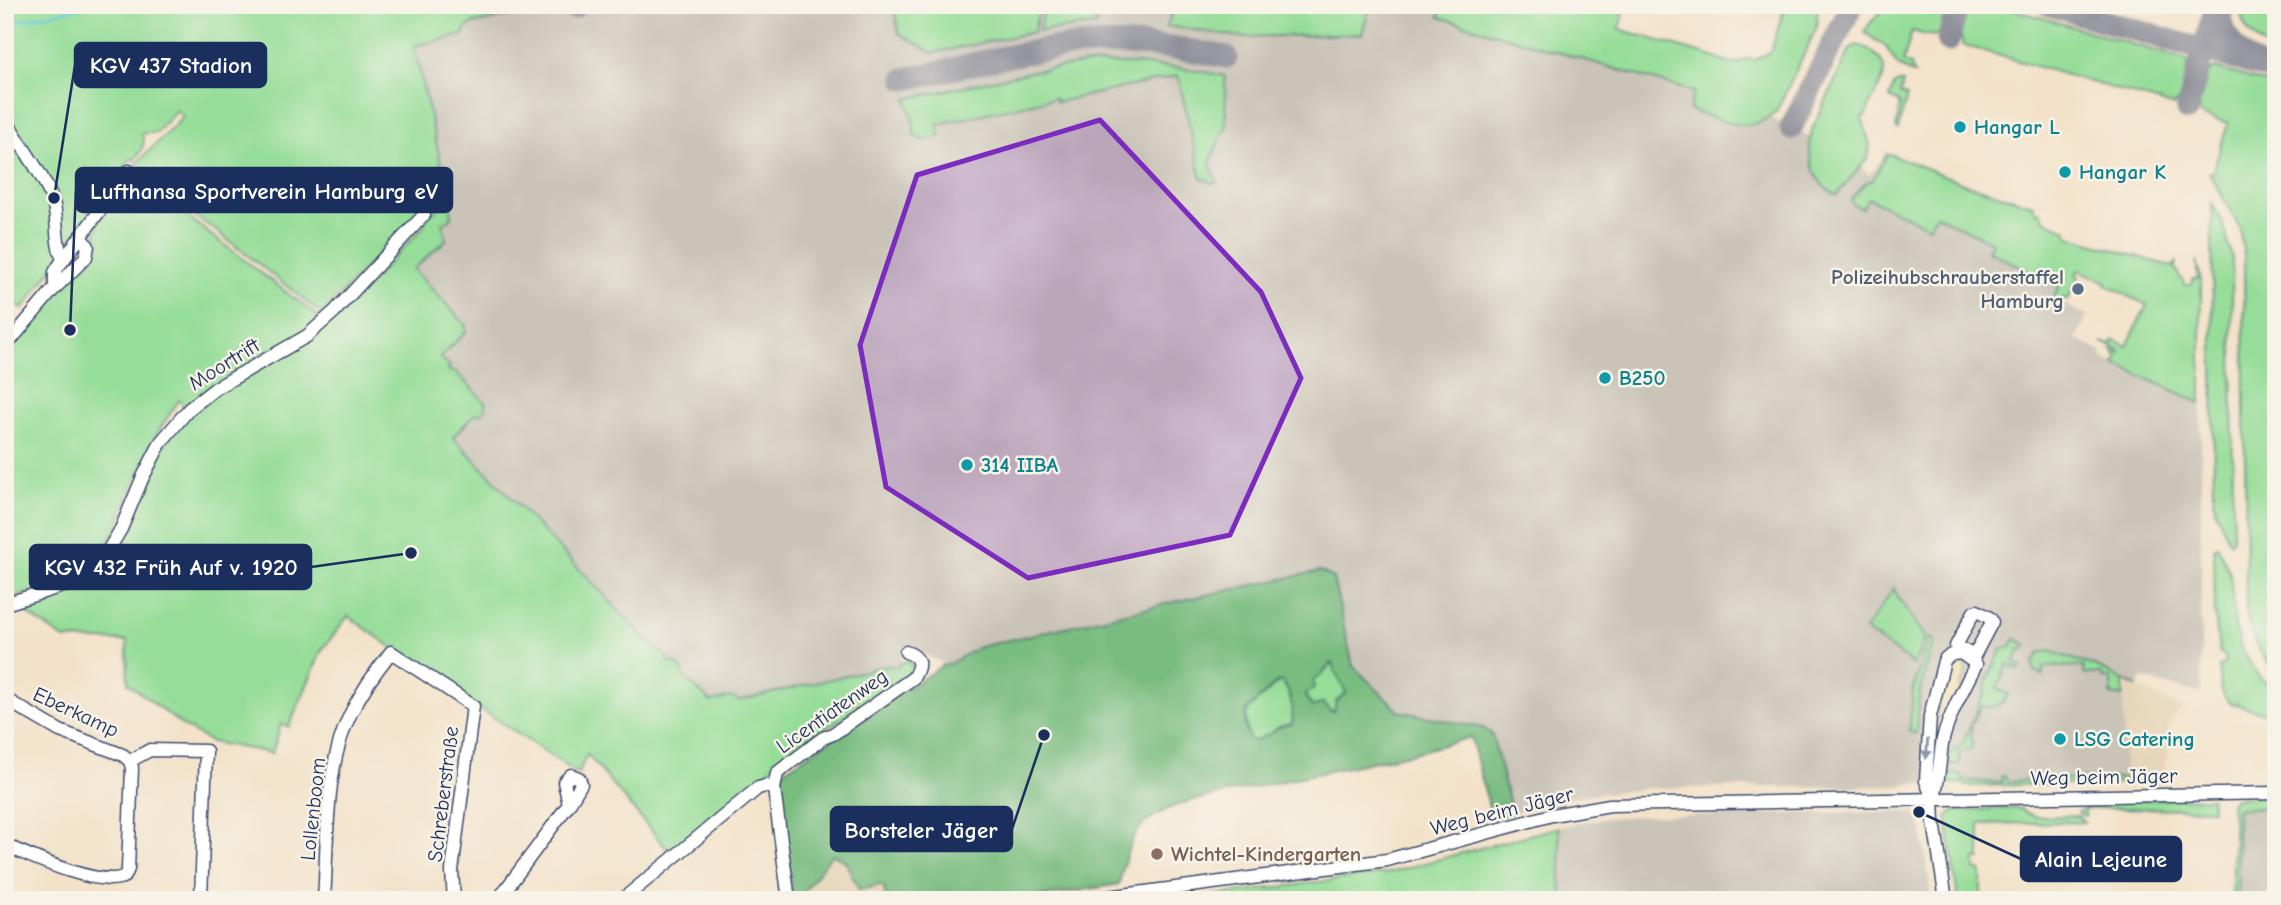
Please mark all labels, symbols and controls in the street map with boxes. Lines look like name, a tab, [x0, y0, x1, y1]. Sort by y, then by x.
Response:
callout: KGV 437 Stadion	[75, 43, 266, 87]
text: KGV 437 Stadion	[90, 52, 252, 79]
place label: Hangar L	[1974, 115, 2060, 139]
marker: Hangar L	[1952, 119, 1968, 135]
place label: Hangar K	[2079, 160, 2166, 184]
marker: Hangar K	[2057, 164, 2073, 180]
callout: Lufthansa Sportverein Hamburg eV	[76, 168, 452, 212]
text: Lufthansa Sportverein Hamburg eV	[90, 178, 439, 205]
place label: Polizeihubschrauberstaffel Hamburg	[1831, 265, 2064, 313]
marker: Polizeihubschrauberstaffel Hamburg	[2070, 281, 2086, 297]
street label: Moortrift	[184, 332, 265, 395]
place label: B250	[1619, 366, 1665, 390]
marker: B250	[1597, 370, 1613, 386]
place label: 314 IIBA	[981, 453, 1059, 477]
marker: 314 IIBA	[959, 457, 975, 473]
callout: KGV 432 Früh Auf v. 1920	[30, 545, 311, 589]
text: KGV 432 Früh Auf v. 1920	[44, 554, 298, 581]
street label: Licentiatenweg	[772, 664, 892, 758]
street label: Eberkamp	[29, 682, 123, 742]
street label: Schreberstraße	[423, 725, 463, 863]
place label: LSG Catering	[2074, 727, 2195, 751]
marker: LSG Catering	[2052, 731, 2068, 747]
one-way arrow	[1921, 738, 1932, 760]
street label: Lollenboom	[296, 756, 330, 862]
street label: Weg beim Jäger	[2030, 764, 2178, 790]
street label: Weg beim Jäger	[1428, 781, 1577, 840]
callout: Borsteler Jäger	[831, 807, 1012, 851]
text: Borsteler Jäger	[844, 817, 998, 844]
callout: Alain Lejeune	[2021, 837, 2181, 881]
place label: Wichtel-Kindergarten	[1171, 842, 1361, 866]
marker: Wichtel-Kindergarten	[1149, 846, 1165, 862]
text: Alain Lejeune	[2035, 846, 2167, 873]

